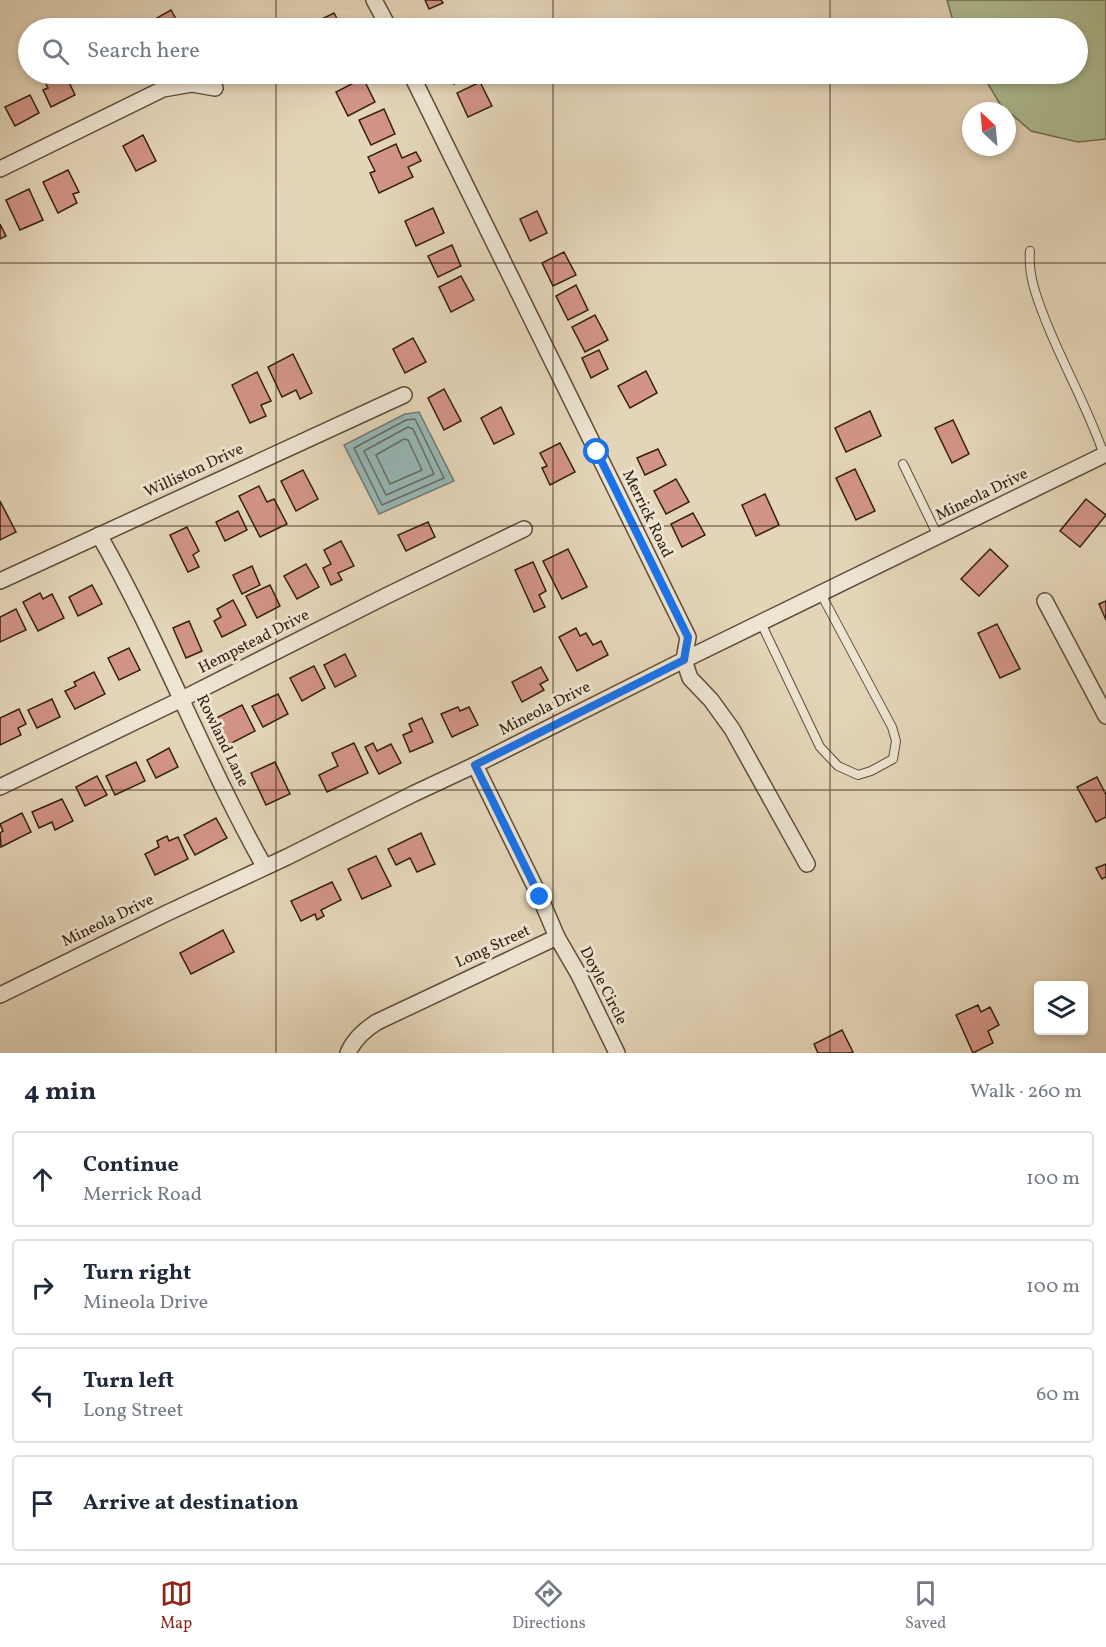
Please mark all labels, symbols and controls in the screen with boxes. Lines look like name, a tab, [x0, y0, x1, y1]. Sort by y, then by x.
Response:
search box	[18, 18, 1088, 84]
icon: search	[39, 35, 72, 68]
text: Search here	[87, 36, 200, 67]
north arrow	[962, 102, 1016, 156]
street label: Williston Drive	[141, 438, 247, 504]
route start	[583, 438, 609, 464]
street label: Mineola Drive	[932, 463, 1032, 527]
street label: Merrick Road	[616, 466, 678, 562]
street label: Hempstead Drive	[195, 604, 313, 680]
street label: Mineola Drive	[495, 676, 595, 742]
street label: Rowland Lane	[190, 691, 254, 791]
route end	[526, 883, 552, 909]
street label: Mineola Drive	[58, 889, 158, 953]
street label: Long Street	[452, 920, 534, 974]
street label: Doyle Circle	[574, 943, 632, 1029]
map controls	[1034, 981, 1088, 1035]
button: layers	[1034, 981, 1088, 1035]
text: 4 min	[24, 1074, 96, 1110]
text: Walk · 260 m	[970, 1078, 1082, 1106]
text: Continue	[83, 1150, 179, 1181]
icon: ahead	[26, 1163, 59, 1196]
text: 100 m	[1026, 1165, 1080, 1193]
text: Merrick Road	[83, 1181, 202, 1209]
text: Turn right	[83, 1258, 191, 1289]
icon: right	[26, 1271, 59, 1304]
text: 100 m	[1026, 1273, 1080, 1301]
text: Mineola Drive	[83, 1289, 208, 1317]
text: Turn left	[83, 1366, 174, 1397]
icon: left	[26, 1379, 59, 1412]
text: 60 m	[1036, 1381, 1080, 1409]
text: Long Street	[83, 1397, 183, 1425]
icon: arrive	[26, 1487, 59, 1520]
text: Arrive at destination	[83, 1488, 299, 1519]
tab: Map	[160, 1577, 193, 1635]
tab: Directions	[512, 1577, 586, 1635]
tab: Saved	[905, 1577, 946, 1635]

